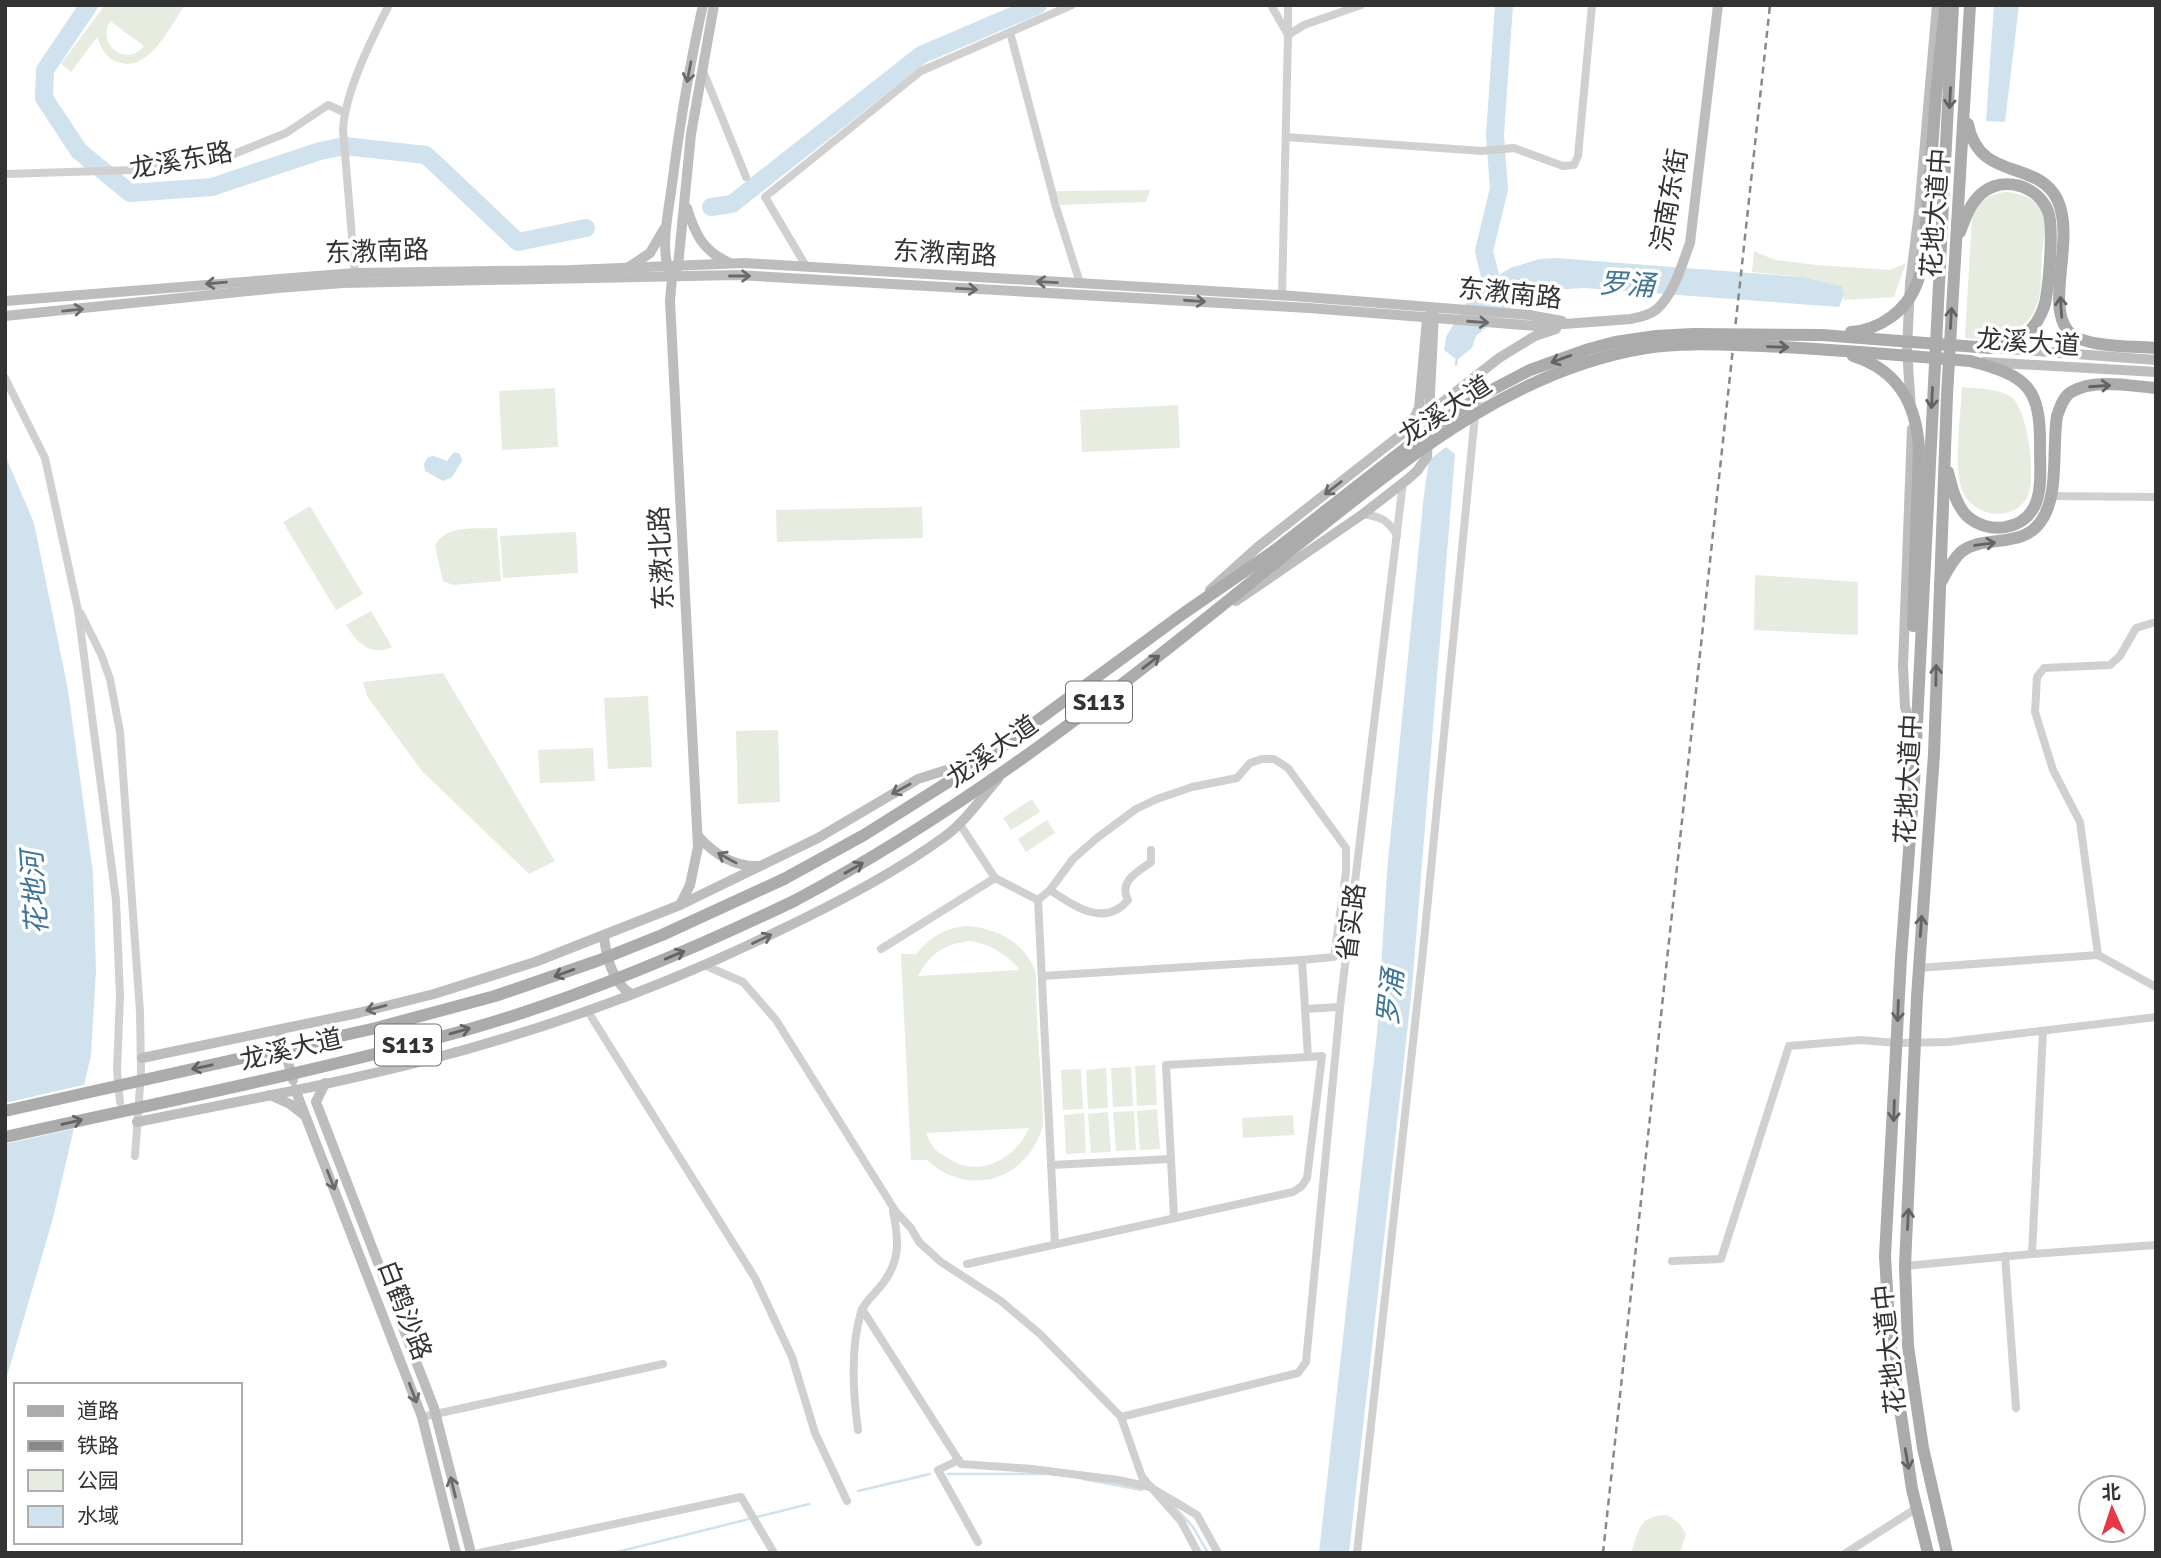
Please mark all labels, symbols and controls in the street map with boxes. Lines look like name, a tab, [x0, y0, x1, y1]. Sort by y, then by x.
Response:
one-way arrow	[681, 60, 695, 83]
one-way arrow	[1943, 86, 1956, 109]
street label: 龙溪东路	[127, 136, 235, 186]
street label: 浣南东街	[1645, 146, 1695, 254]
street label: 花地大道中	[1916, 147, 1956, 279]
street label: 东漖南路	[325, 234, 430, 270]
street label: 东漖南路	[892, 235, 998, 273]
water label: 罗涌	[1598, 267, 1659, 304]
one-way arrow	[729, 269, 752, 282]
street label: 东漖南路	[1457, 273, 1563, 315]
one-way arrow	[1036, 275, 1059, 288]
one-way arrow	[205, 277, 228, 290]
one-way arrow	[956, 282, 979, 295]
one-way arrow	[1183, 295, 1205, 308]
one-way arrow	[2054, 296, 2067, 319]
one-way arrow	[61, 303, 84, 316]
one-way arrow	[1945, 307, 1958, 330]
one-way arrow	[1466, 316, 1489, 329]
street label: 龙溪大道	[1975, 323, 2081, 363]
one-way arrow	[1766, 340, 1789, 353]
one-way arrow	[1551, 353, 1573, 366]
street label: 龙溪大道	[1393, 369, 1498, 453]
one-way arrow	[2088, 379, 2111, 392]
one-way arrow	[1926, 387, 1939, 410]
one-way arrow	[1324, 480, 1342, 495]
street label: 东漖北路	[643, 505, 681, 611]
one-way arrow	[1973, 537, 1996, 550]
one-way arrow	[1142, 654, 1160, 669]
one-way arrow	[1930, 664, 1943, 687]
road number: S113	[1066, 682, 1132, 722]
street label: 龙溪大道	[941, 709, 1044, 795]
street label: 花地大道中	[1890, 713, 1928, 845]
one-way arrow	[891, 782, 911, 796]
water label: 花地河	[15, 845, 55, 936]
one-way arrow	[717, 850, 737, 864]
one-way arrow	[843, 861, 864, 874]
street label: 省实路	[1331, 881, 1373, 963]
one-way arrow	[1915, 916, 1928, 938]
one-way arrow	[751, 932, 772, 945]
one-way arrow	[664, 948, 685, 961]
water label: 罗涌	[1371, 965, 1411, 1027]
one-way arrow	[554, 968, 576, 980]
one-way arrow	[1892, 999, 1905, 1022]
one-way arrow	[365, 1002, 388, 1015]
street label: 龙溪大道	[237, 1023, 345, 1077]
road number: S113	[375, 1024, 441, 1065]
one-way arrow	[449, 1024, 471, 1037]
one-way arrow	[191, 1060, 214, 1074]
one-way arrow	[1888, 1099, 1901, 1122]
one-way arrow	[60, 1114, 83, 1128]
one-way arrow	[325, 1169, 338, 1191]
one-way arrow	[1901, 1208, 1914, 1231]
street label: 白鹤沙路	[370, 1256, 438, 1365]
street label: 花地大道中	[1867, 1283, 1913, 1415]
one-way arrow	[407, 1381, 420, 1403]
legend	[14, 1383, 242, 1544]
text: 道路	[77, 1398, 119, 1424]
text: 铁路	[77, 1433, 119, 1459]
one-way arrow	[1901, 1447, 1914, 1470]
text: 公园	[77, 1468, 119, 1494]
north arrow	[2077, 1474, 2147, 1544]
one-way arrow	[446, 1476, 459, 1499]
text: 北	[2101, 1481, 2121, 1506]
text: 水域	[77, 1503, 119, 1529]

